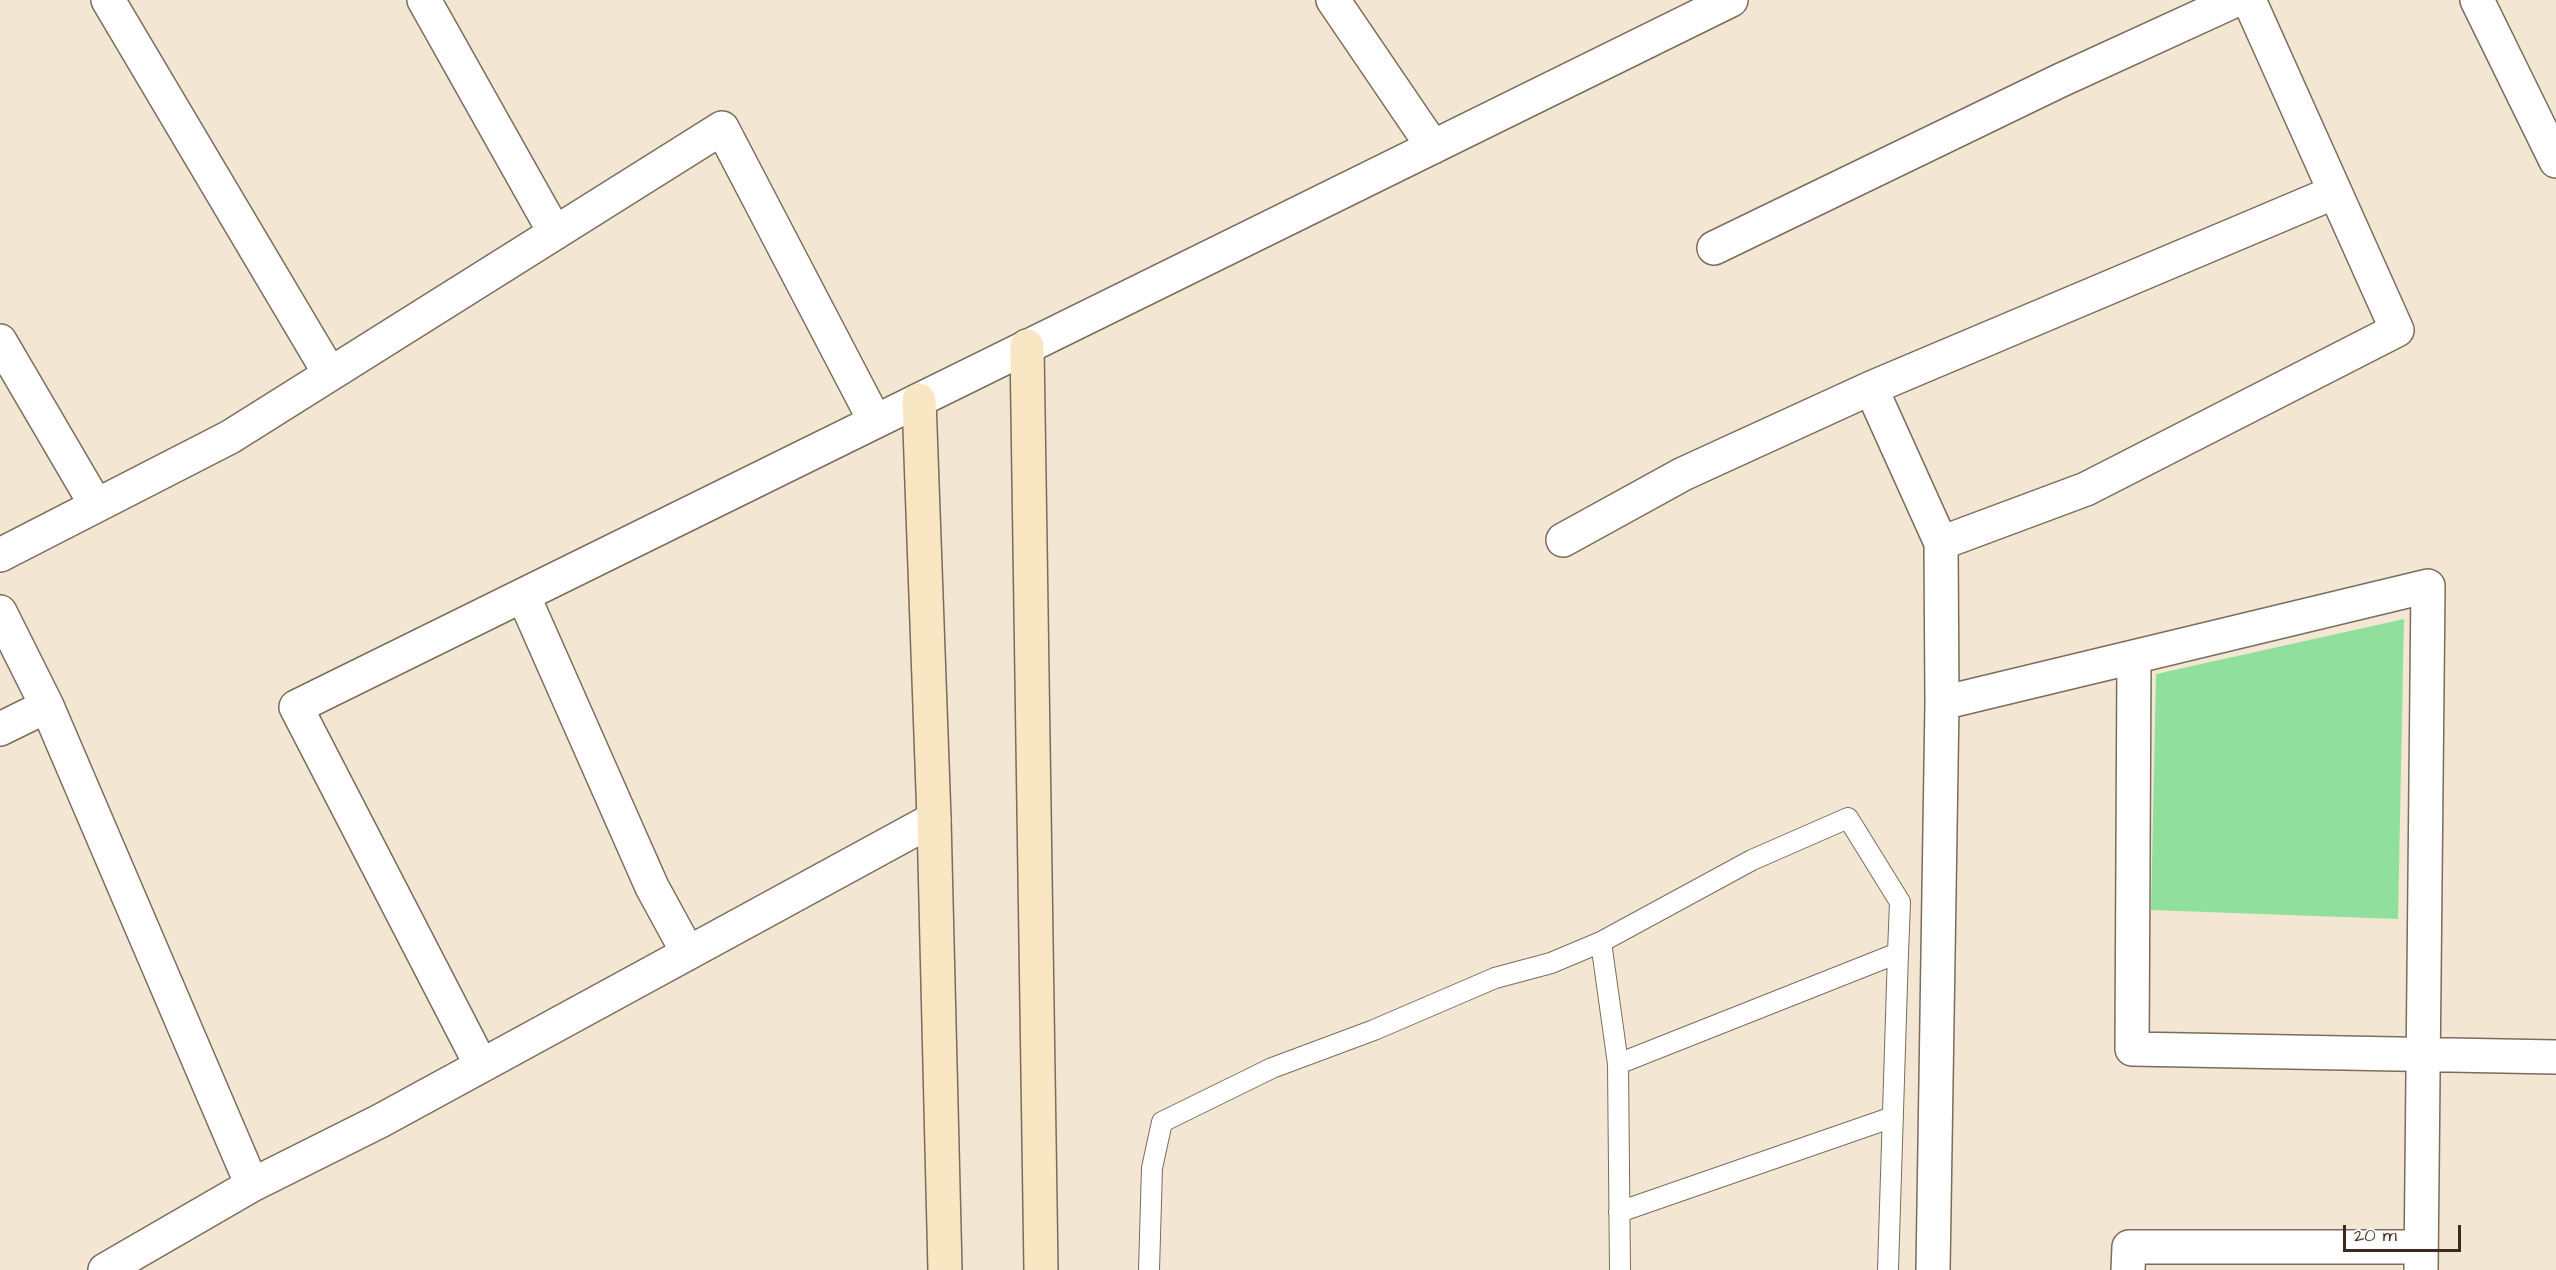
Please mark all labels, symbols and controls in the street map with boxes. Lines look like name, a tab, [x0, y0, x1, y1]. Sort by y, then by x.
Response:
scale bar	[2346, 1213, 2464, 1251]
text: 20 m	[2354, 1223, 2397, 1248]

